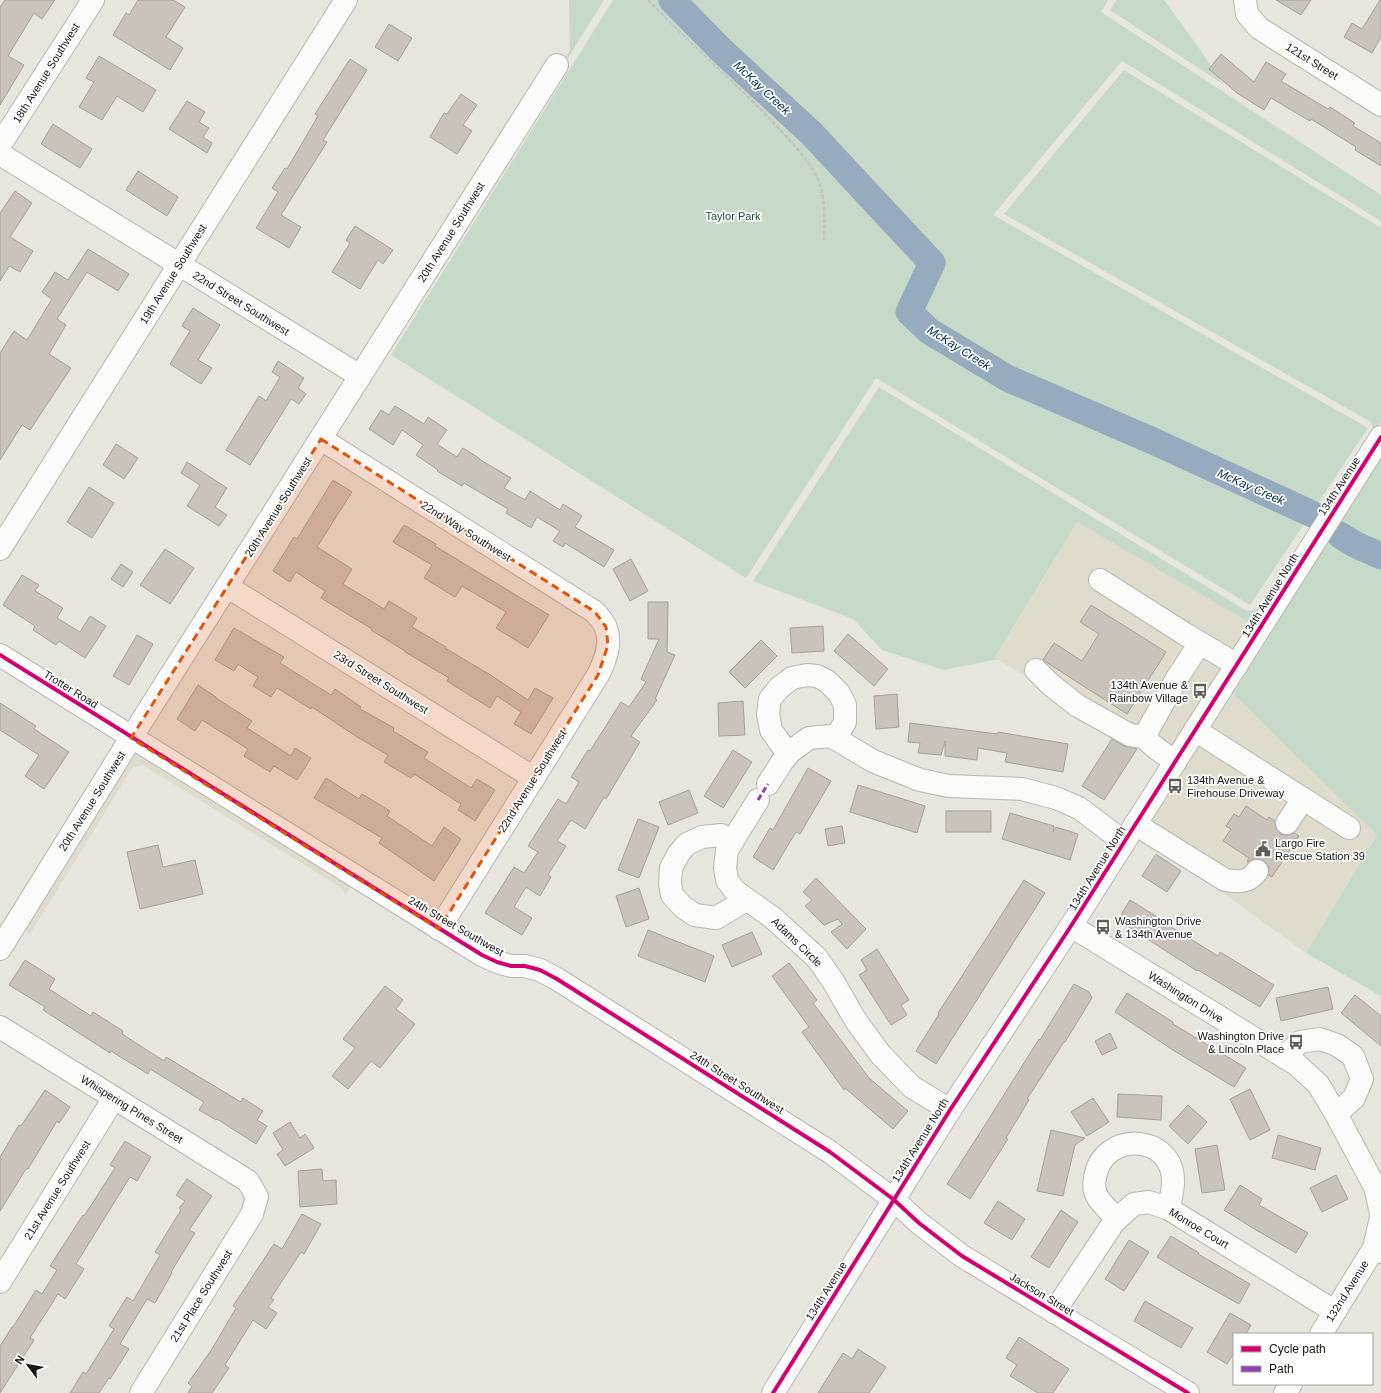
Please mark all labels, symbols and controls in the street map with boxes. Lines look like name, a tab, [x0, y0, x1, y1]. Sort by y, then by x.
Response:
street label: 18th Avenue Southwest	[10, 21, 82, 125]
street label: 121st Street	[1284, 40, 1340, 82]
water label: McKay Creek	[731, 58, 794, 118]
street label: 20th Avenue Southwest	[415, 180, 487, 284]
park label: Taylor Park	[705, 210, 761, 222]
street label: 19th Avenue Southwest	[137, 222, 209, 326]
street label: 22nd Street Southwest	[191, 268, 291, 338]
water label: McKay Creek	[925, 323, 994, 374]
street label: 20th Avenue Southwest	[242, 455, 314, 559]
street label: 134th Avenue	[1316, 455, 1362, 517]
water label: McKay Creek	[1215, 466, 1288, 508]
street label: 22nd Way Southwest	[419, 498, 513, 564]
street label: 134th Avenue North	[1239, 551, 1301, 639]
street label: 23rd Street Southwest	[332, 648, 430, 716]
street label: Trotter Road	[42, 668, 100, 710]
place label: 134th Avenue & Rainbow Village	[1109, 679, 1189, 704]
bus stop icon: 134th Avenue & Rainbow Village	[1191, 682, 1209, 700]
street label: 22nd Avenue Southwest	[496, 728, 568, 834]
street label: 20th Avenue Southwest	[56, 749, 128, 853]
place label: 134th Avenue & Firehouse Driveway	[1187, 774, 1285, 799]
bus stop icon: 134th Avenue & Firehouse Driveway	[1166, 777, 1184, 795]
street label: 134th Avenue North	[1066, 824, 1128, 912]
place label: Largo Fire Rescue Station 39	[1275, 837, 1365, 862]
public building icon: Largo Fire Rescue Station 39	[1254, 840, 1272, 858]
street label: 24th Street Southwest	[406, 894, 506, 958]
street label: Adams Circle	[769, 915, 825, 969]
place label: Washington Drive & 134th Avenue	[1115, 915, 1201, 940]
bus stop icon: Washington Drive & 134th Avenue	[1094, 918, 1112, 936]
street label: Washington Drive	[1146, 969, 1226, 1025]
place label: Washington Drive & Lincoln Place	[1198, 1030, 1284, 1055]
bus stop icon: Washington Drive & Lincoln Place	[1287, 1033, 1305, 1051]
street label: 24th Street Southwest	[688, 1048, 786, 1116]
street label: Whispering Pines Street	[79, 1073, 185, 1145]
street label: 134th Avenue North	[889, 1096, 951, 1184]
street label: 21st Avenue Southwest	[21, 1138, 93, 1242]
street label: Monroe Court	[1167, 1206, 1231, 1250]
street label: 21st Place Southwest	[168, 1248, 234, 1344]
street label: 132nd Avenue	[1323, 1258, 1371, 1324]
street label: 134th Avenue	[803, 1259, 849, 1323]
street label: Jackson Street	[1008, 1270, 1076, 1318]
legend	[1233, 1333, 1373, 1385]
text: Cycle path	[1269, 1342, 1326, 1356]
north arrow	[8, 1345, 48, 1385]
text: N	[12, 1353, 27, 1366]
text: Path	[1269, 1362, 1294, 1376]

